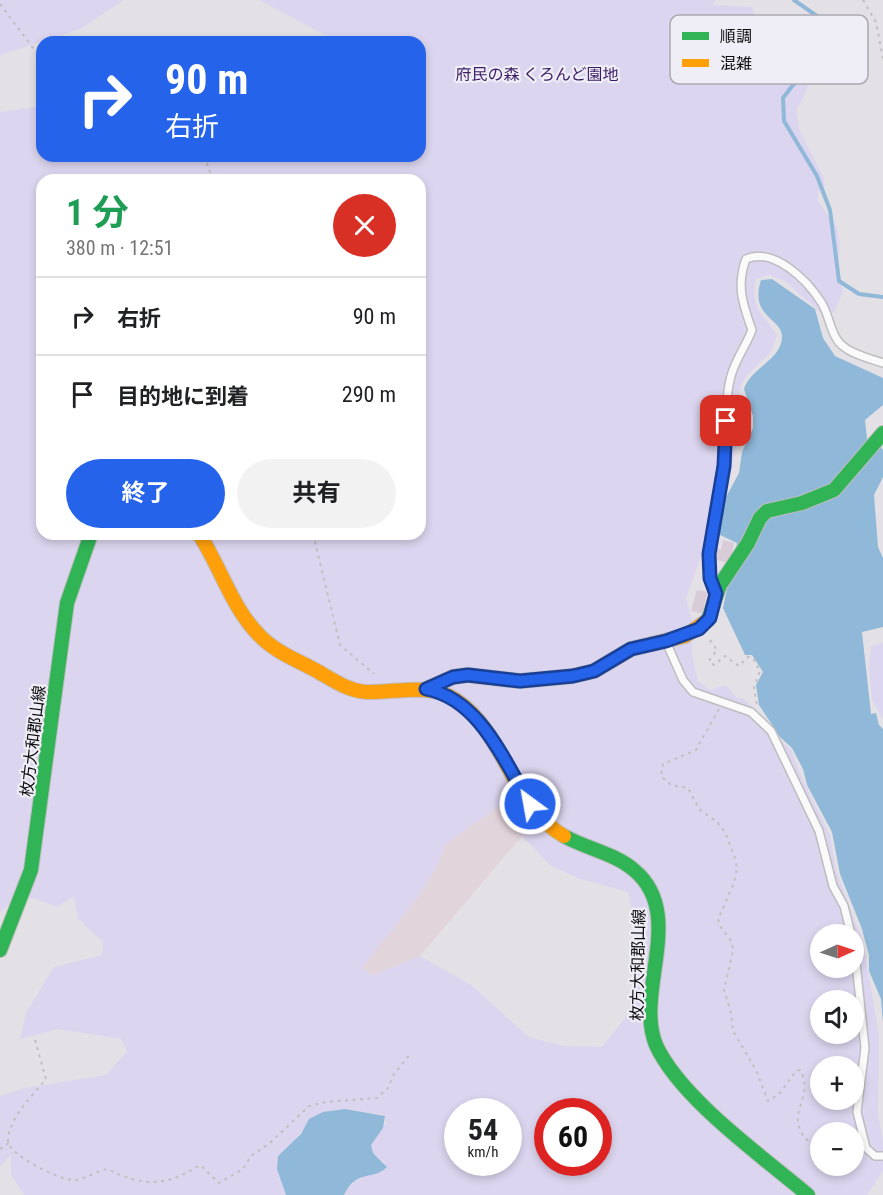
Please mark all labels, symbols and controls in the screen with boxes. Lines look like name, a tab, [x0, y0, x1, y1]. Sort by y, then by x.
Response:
legend	[670, 15, 868, 84]
text: 順調	[720, 27, 752, 46]
text: 混雑	[720, 54, 752, 73]
text: 90 m	[165, 55, 248, 104]
icon: right	[66, 60, 144, 138]
park label: 府民の森 くろんど園地	[455, 65, 619, 84]
text: 右折	[165, 111, 219, 143]
text: 1 分	[66, 192, 129, 234]
button: close	[333, 194, 396, 257]
text: 380 m · 12:51	[66, 236, 173, 260]
icon: right	[66, 300, 99, 333]
text: 90 m	[353, 304, 396, 329]
text: 右折	[117, 306, 161, 331]
icon: arrive	[66, 378, 99, 411]
text: 290 m	[342, 382, 396, 407]
text: 目的地に到着	[117, 384, 249, 409]
pin	[700, 395, 751, 446]
icon: arrive	[709, 404, 742, 437]
button: 終了	[66, 459, 225, 528]
button: 共有	[237, 459, 396, 528]
street label: 枚方大和郡山線	[17, 684, 49, 798]
position arrow	[498, 772, 562, 836]
street label: 枚方大和郡山線	[628, 909, 648, 1021]
north arrow	[810, 924, 864, 978]
map controls	[810, 924, 864, 1176]
button: sound	[810, 990, 864, 1044]
button: +	[810, 1056, 864, 1110]
speed limit sign: 60	[534, 1098, 612, 1176]
text: 54	[468, 1112, 498, 1147]
button: −	[810, 1122, 864, 1176]
text: km/h	[468, 1143, 498, 1161]

